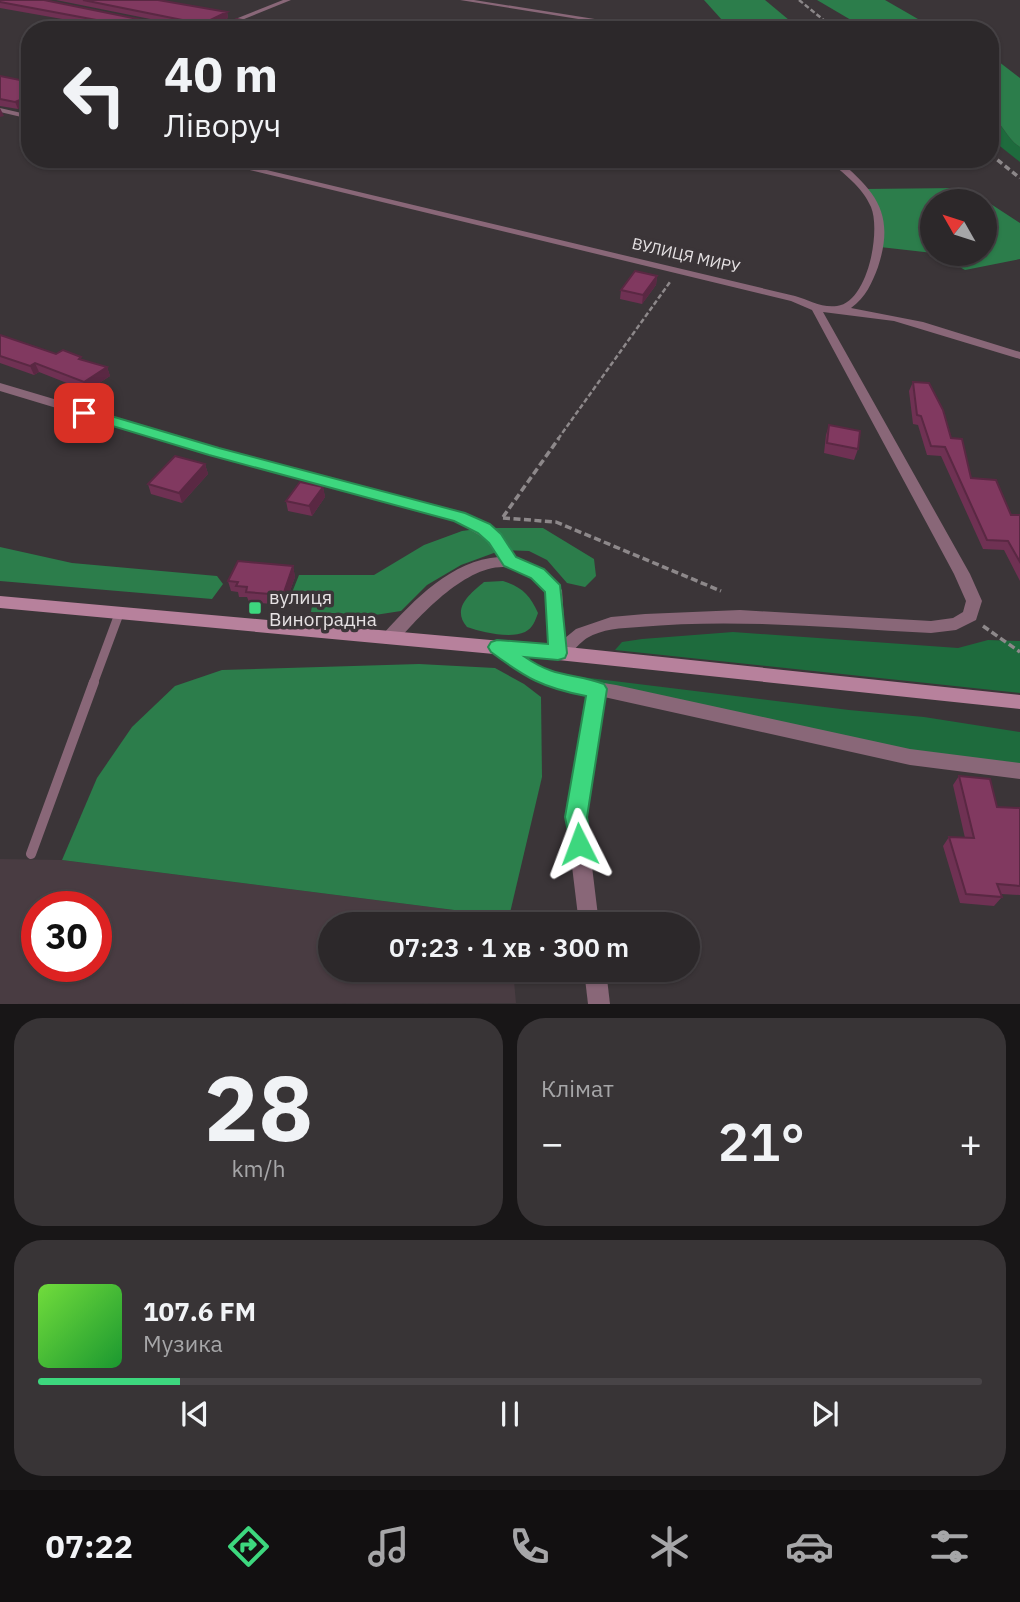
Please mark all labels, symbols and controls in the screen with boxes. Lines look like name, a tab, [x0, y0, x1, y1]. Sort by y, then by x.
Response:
text: 40 m	[164, 42, 278, 105]
icon: left	[49, 49, 140, 140]
text: Ліворуч	[164, 104, 281, 146]
north arrow	[920, 189, 998, 266]
map controls	[920, 189, 997, 266]
street label: ВУЛИЦЯ МИРУ	[630, 233, 742, 277]
pin	[54, 383, 114, 443]
icon: arrive	[65, 394, 103, 432]
place label: вулиця Виноградна	[269, 585, 377, 631]
marker: вулиця Виноградна	[247, 600, 263, 616]
position arrow	[542, 807, 616, 881]
speed limit sign: 30	[21, 891, 112, 982]
text: 07:23 · 1 хв · 300 m	[389, 930, 629, 964]
text: 28	[204, 1048, 313, 1166]
text: Клімат	[541, 1073, 614, 1103]
text: 21°	[718, 1108, 805, 1175]
text: −	[541, 1118, 564, 1167]
text: +	[959, 1118, 982, 1167]
text: km/h	[231, 1153, 286, 1183]
text: 107.6 FM	[143, 1294, 256, 1328]
text: Музика	[143, 1328, 223, 1358]
icon: previous	[176, 1395, 214, 1433]
icon: pause	[491, 1395, 529, 1433]
icon: next	[806, 1395, 844, 1433]
icon: directions	[224, 1522, 273, 1571]
icon: music	[364, 1522, 413, 1571]
icon: phone	[505, 1522, 554, 1571]
icon: climate	[645, 1522, 694, 1571]
icon: car	[785, 1522, 834, 1571]
icon: filters	[925, 1522, 974, 1571]
text: 07:22	[46, 1525, 133, 1567]

